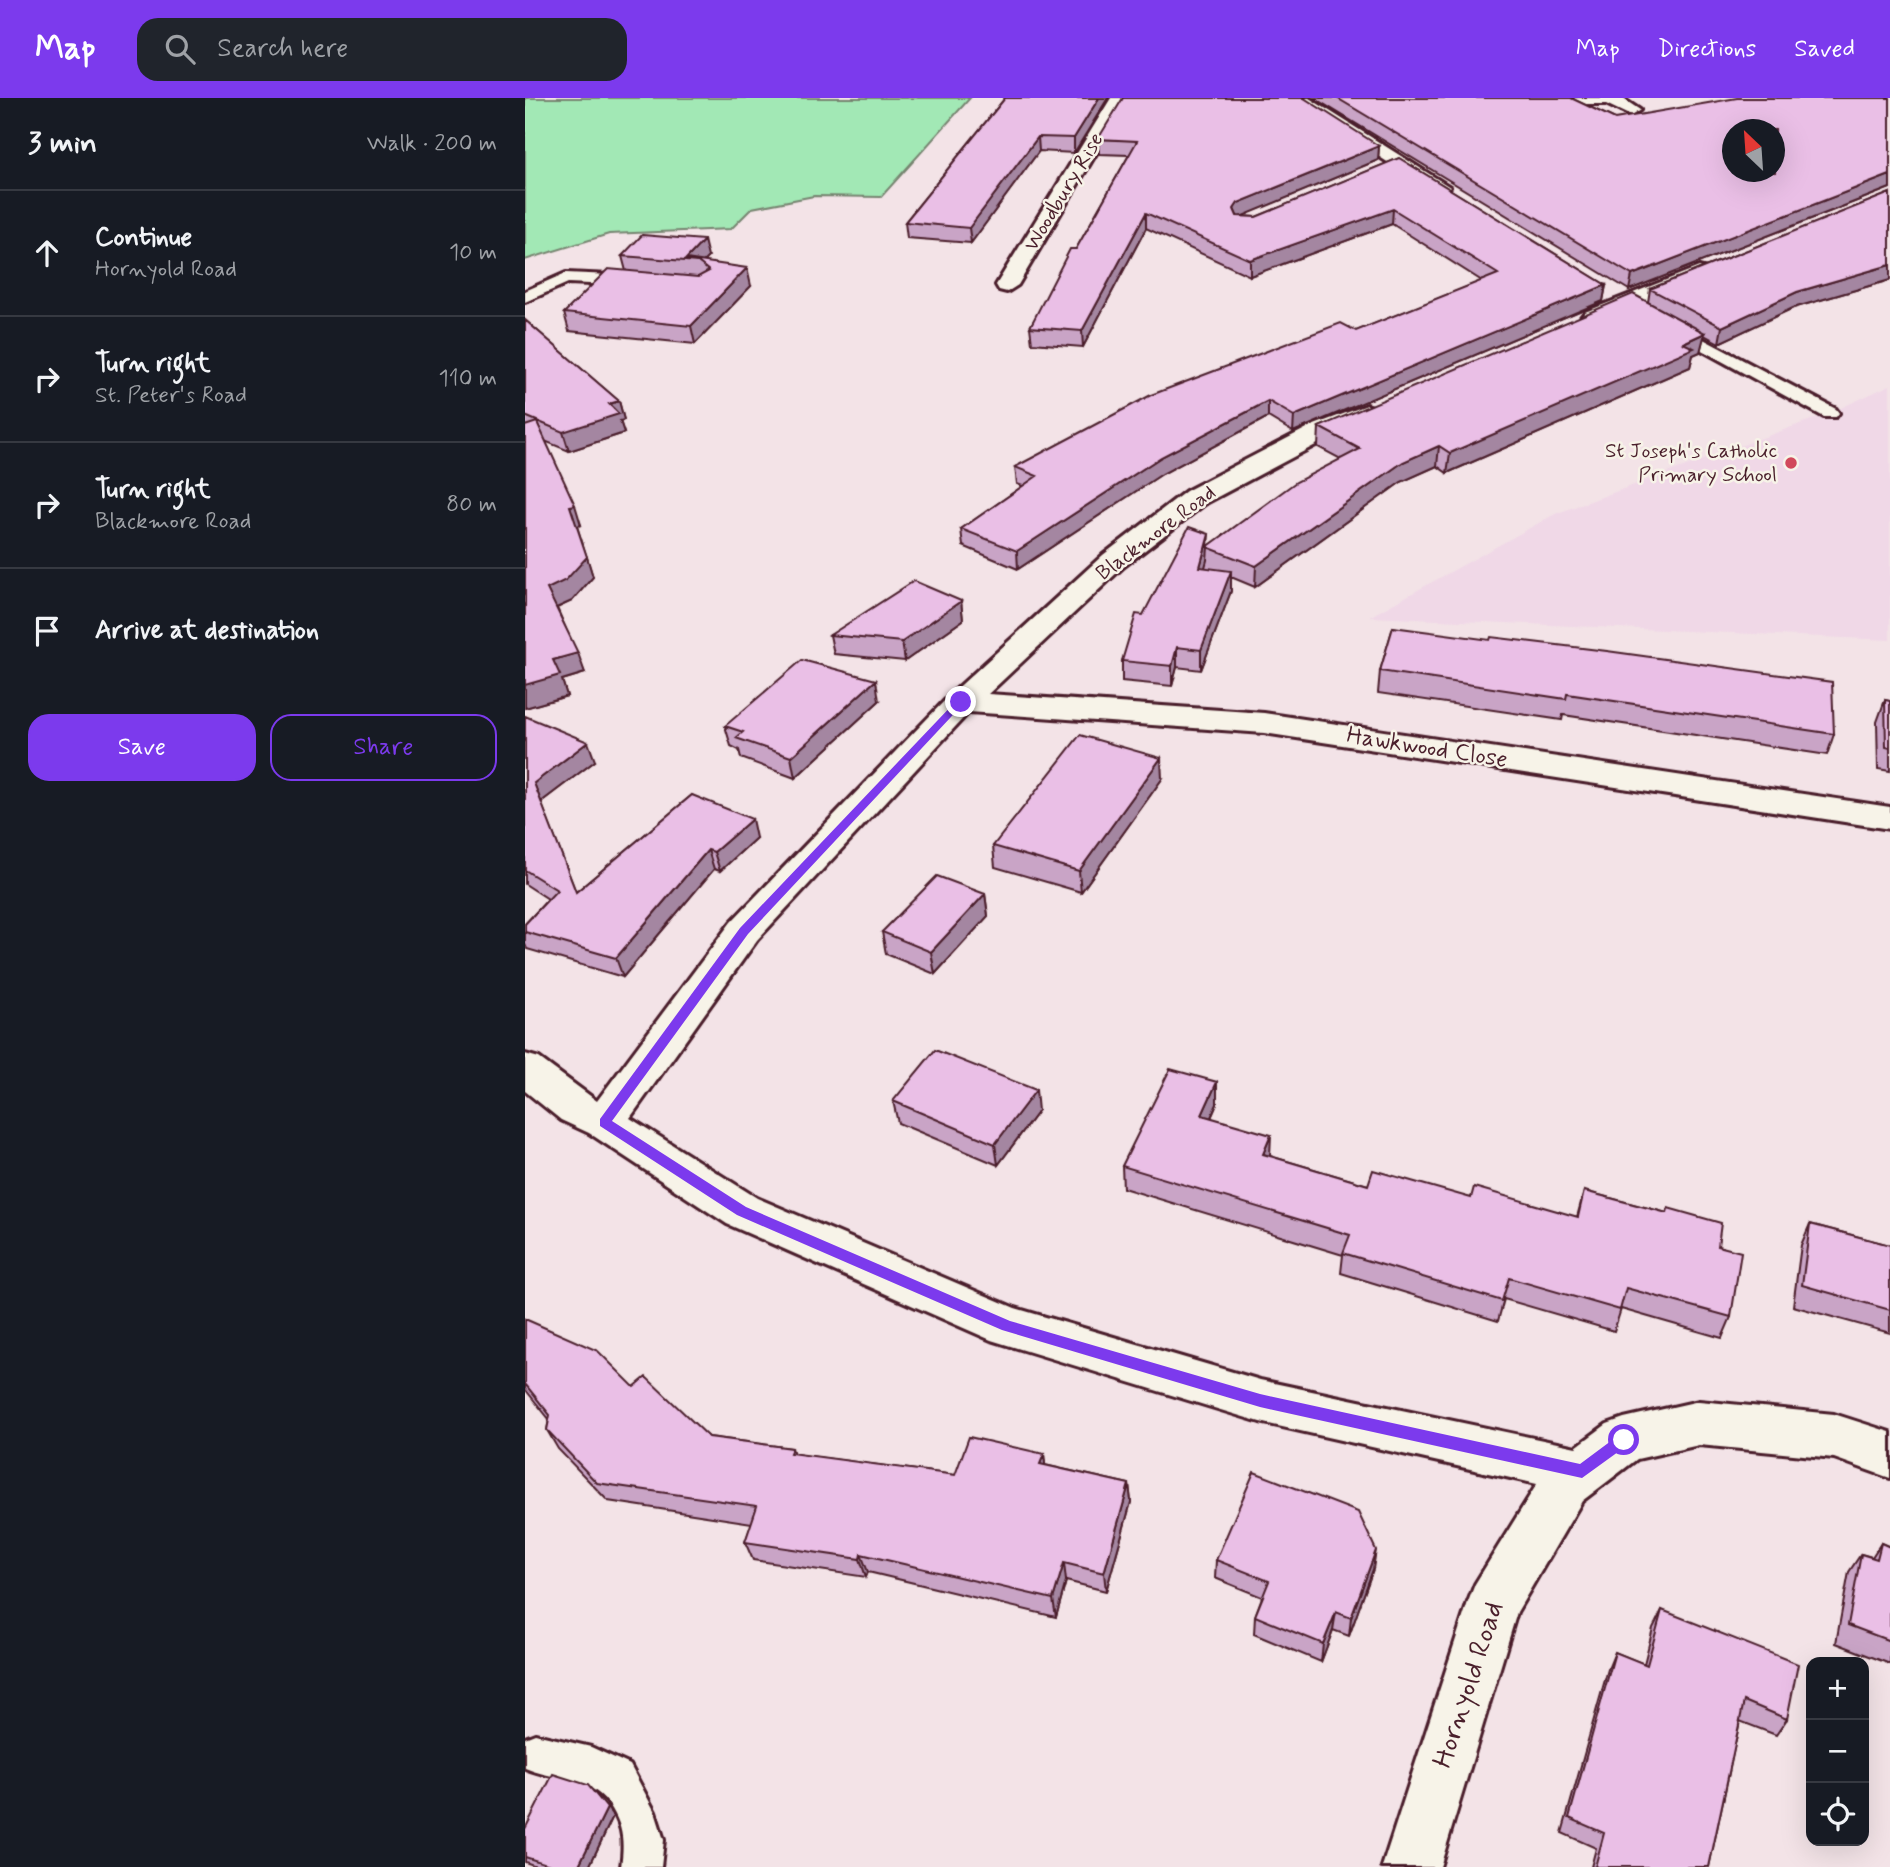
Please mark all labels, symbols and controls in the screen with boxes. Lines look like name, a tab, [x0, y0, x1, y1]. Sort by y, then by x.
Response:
search box	[137, 18, 627, 81]
text: Map	[35, 27, 95, 71]
icon: search	[161, 30, 199, 68]
text: Search here	[217, 32, 348, 66]
text: Map	[1576, 34, 1620, 65]
text: Directions	[1658, 34, 1756, 65]
text: Saved	[1794, 34, 1855, 65]
north arrow	[1722, 119, 1785, 182]
text: 3 min	[28, 124, 97, 163]
street label: Woodbury Rise	[1018, 128, 1110, 256]
text: Walk · 200 m	[367, 129, 497, 159]
text: Continue	[95, 221, 192, 255]
icon: ahead	[28, 234, 66, 272]
text: 10 m	[449, 238, 497, 268]
text: Hornyold Road	[95, 255, 237, 285]
text: Turn right	[95, 347, 211, 381]
icon: right	[28, 360, 66, 398]
text: 110 m	[438, 364, 497, 394]
text: St. Peter's Road	[95, 381, 247, 411]
place label: St Joseph's Catholic Primary School	[1605, 437, 1777, 489]
marker: St Joseph's Catholic Primary School	[1783, 455, 1799, 471]
text: Turn right	[95, 473, 211, 507]
street label: Blackmore Road	[1091, 479, 1221, 587]
icon: right	[28, 486, 66, 524]
text: 80 m	[446, 490, 497, 520]
text: Blackmore Road	[95, 507, 251, 537]
icon: arrive	[28, 612, 66, 650]
text: Arrive at destination	[95, 614, 319, 648]
route end	[945, 686, 976, 717]
button: Save	[28, 714, 256, 781]
button: Share	[270, 714, 497, 781]
street label: Hawkwood Close	[1344, 720, 1510, 776]
route start	[1608, 1424, 1639, 1455]
street label: Hornyold Road	[1425, 1597, 1513, 1773]
map controls	[1806, 1657, 1869, 1846]
button: +	[1806, 1657, 1869, 1720]
button: −	[1806, 1720, 1869, 1783]
button: locate	[1806, 1783, 1869, 1846]

